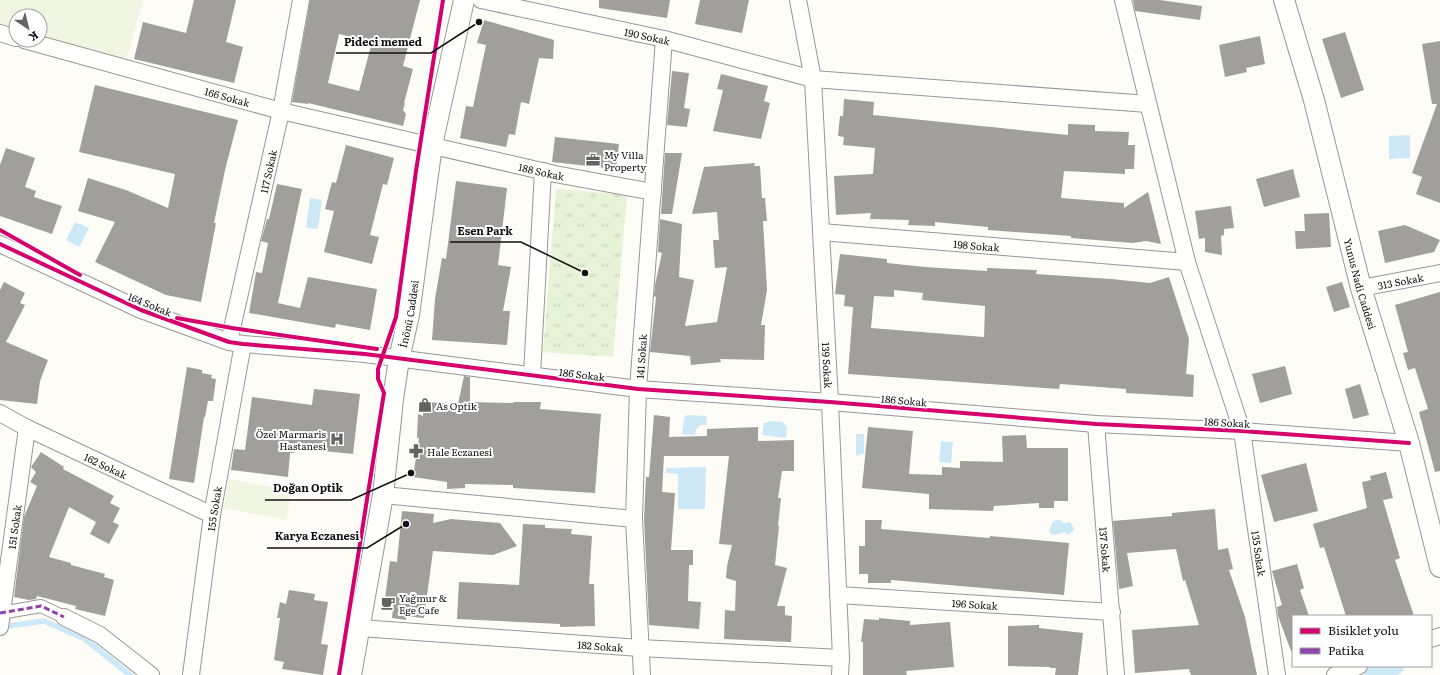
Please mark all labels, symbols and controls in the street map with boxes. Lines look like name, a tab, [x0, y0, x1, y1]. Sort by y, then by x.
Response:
north arrow	[8, 8, 48, 48]
street label: 190 Sokak	[623, 23, 673, 48]
text: K	[26, 28, 42, 46]
callout: Pideci memed	[336, 30, 431, 53]
text: Pideci memed	[344, 33, 422, 49]
street label: 166 Sokak	[203, 83, 252, 110]
street label: 117 Sokak	[255, 147, 280, 194]
place label: My Villa Property	[604, 147, 646, 174]
office icon: My Villa Property	[585, 152, 601, 168]
street label: 188 Sokak	[517, 158, 567, 183]
callout: Esen Park	[450, 219, 521, 242]
text: Esen Park	[457, 222, 513, 238]
street label: 198 Sokak	[953, 235, 1001, 254]
street label: Yunus Nadi Caddesi	[1341, 237, 1381, 332]
street label: 313 Sokak	[1376, 269, 1425, 292]
street label: İnönü Caddesi	[394, 278, 421, 349]
street label: 164 Sokak	[126, 288, 175, 320]
street label: 141 Sokak	[631, 333, 650, 379]
street label: 139 Sokak	[819, 342, 837, 389]
street label: 186 Sokak	[558, 364, 607, 384]
street label: 186 Sokak	[880, 391, 929, 410]
shop icon: As Optik	[417, 397, 433, 413]
place label: As Optik	[436, 398, 478, 413]
street label: 186 Sokak	[1204, 413, 1251, 431]
place label: Özel Marmaris Hastanesi	[256, 426, 327, 453]
hospital icon: Özel Marmaris Hastanesi	[329, 431, 345, 447]
pharmacy icon: Hale Eczanesi	[408, 443, 424, 459]
place label: Hale Eczanesi	[427, 444, 493, 459]
street label: 162 Sokak	[82, 449, 131, 482]
callout: Doğan Optik	[265, 477, 351, 500]
text: Doğan Optik	[273, 479, 344, 495]
street label: 155 Sokak	[202, 484, 225, 532]
street label: 151 Sokak	[3, 503, 24, 550]
callout: Karya Eczanesi	[267, 525, 367, 548]
street label: 137 Sokak	[1097, 526, 1115, 574]
text: Karya Eczanesi	[275, 527, 359, 543]
street label: 135 Sokak	[1249, 530, 1270, 578]
place label: Yağmur & Ege Cafe	[399, 590, 447, 617]
cafe icon: Yağmur & Ege Cafe	[380, 595, 396, 611]
street label: 196 Sokak	[951, 595, 999, 612]
legend	[1292, 615, 1432, 667]
text: Bisiklet yolu	[1328, 621, 1399, 639]
street label: 182 Sokak	[577, 636, 625, 654]
text: Patika	[1328, 641, 1364, 659]

